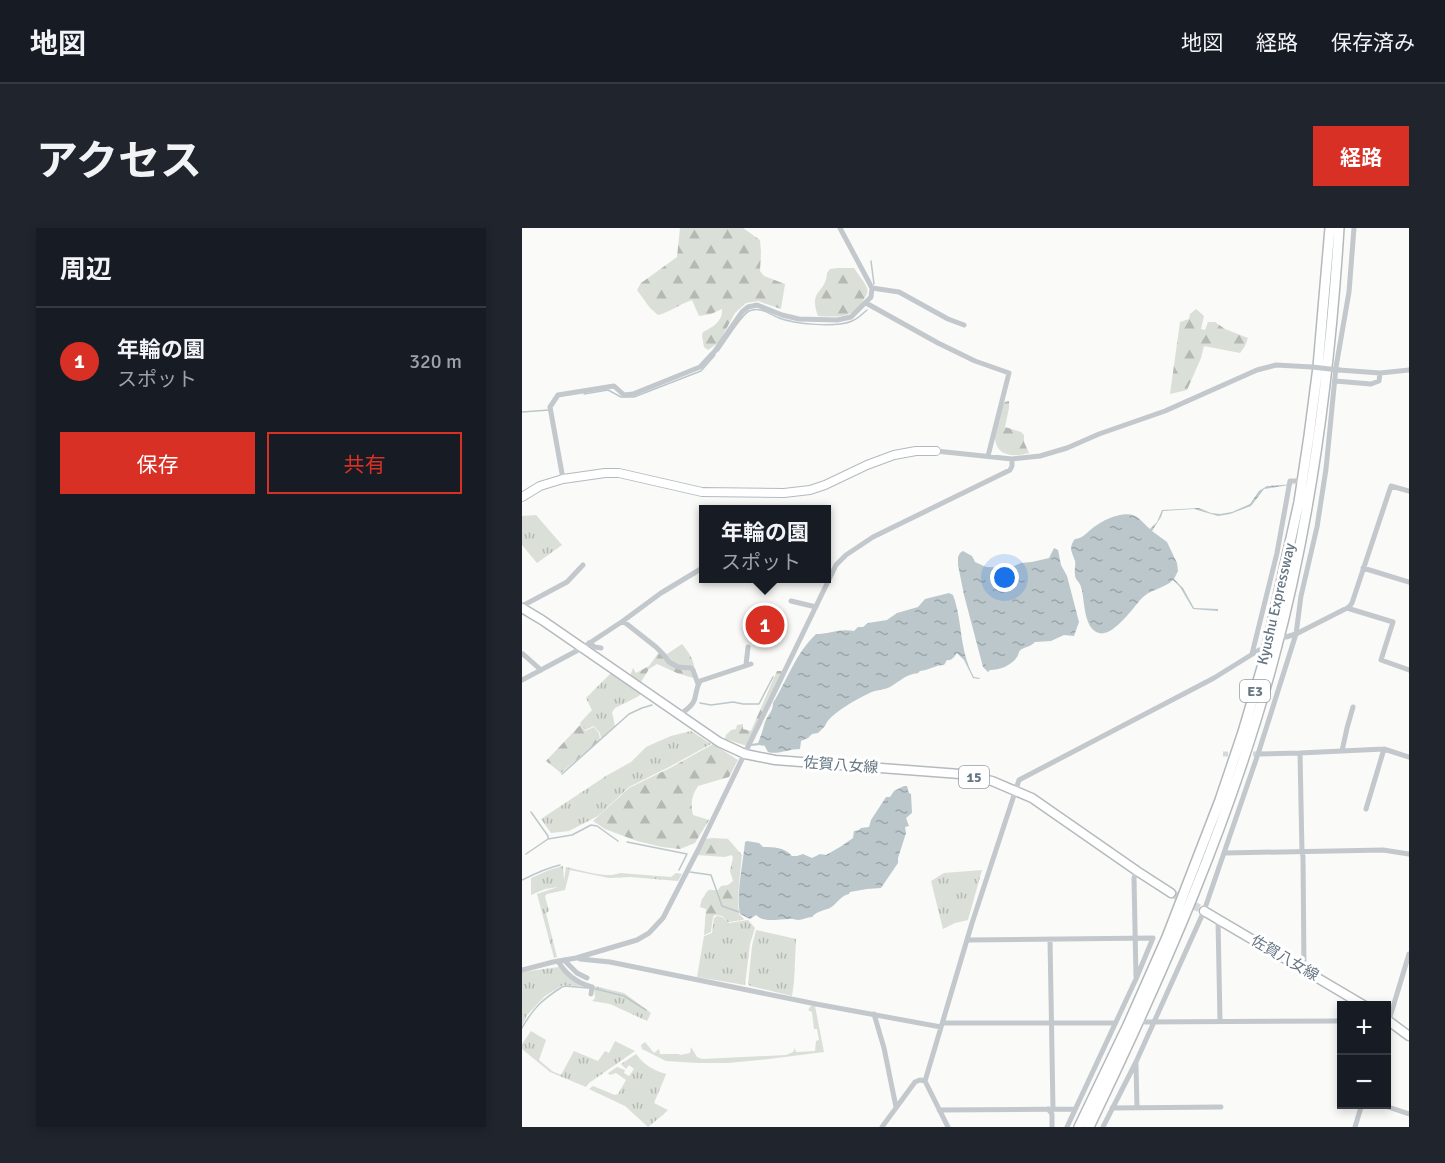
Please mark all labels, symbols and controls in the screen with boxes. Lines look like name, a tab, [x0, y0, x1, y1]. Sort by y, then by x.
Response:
text: 地図	[30, 27, 86, 61]
text: 地図	[1181, 30, 1223, 56]
text: 経路	[1256, 30, 1298, 56]
text: 保存済み	[1331, 30, 1415, 56]
button: 経路	[1313, 126, 1409, 186]
text: アクセス	[36, 136, 202, 187]
text: 周辺	[60, 254, 112, 286]
text: 年輪の園	[117, 336, 205, 363]
text: 1	[74, 349, 85, 374]
text: 320 m	[409, 349, 462, 374]
text: スポット	[117, 367, 197, 392]
button: 保存	[60, 432, 255, 494]
button: 共有	[267, 432, 462, 494]
popup	[699, 505, 831, 583]
text: 年輪の園	[721, 519, 809, 546]
street label: Kyushu Expressway	[1253, 541, 1299, 667]
text: スポット	[721, 550, 801, 575]
your location	[990, 563, 1019, 592]
pin: 1	[746, 602, 784, 648]
road number: E3	[1240, 680, 1270, 702]
street label: 佐賀八女線	[803, 753, 879, 777]
road number: 15	[959, 766, 989, 788]
street label: 佐賀八女線	[1248, 931, 1322, 985]
map controls	[1337, 1001, 1391, 1109]
button: +	[1337, 1001, 1391, 1055]
button: −	[1337, 1055, 1391, 1109]

